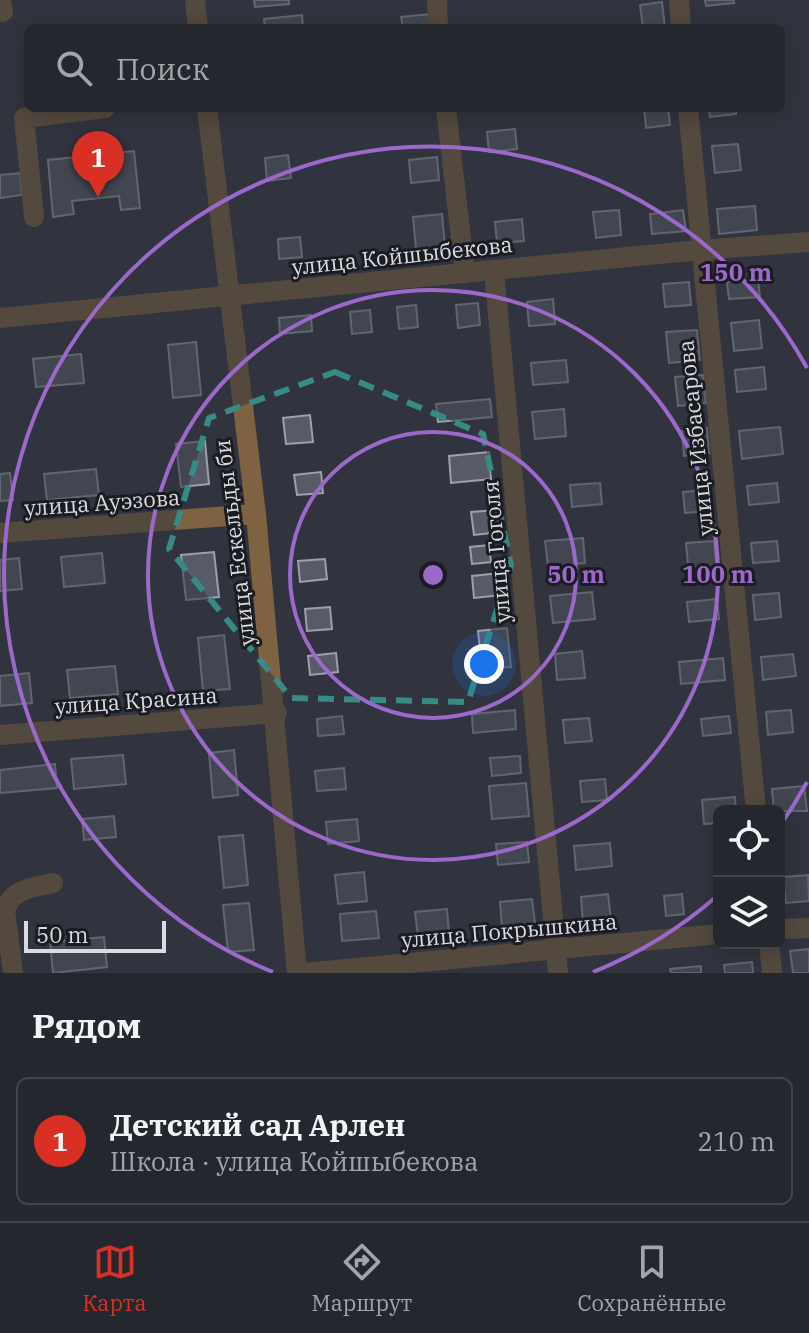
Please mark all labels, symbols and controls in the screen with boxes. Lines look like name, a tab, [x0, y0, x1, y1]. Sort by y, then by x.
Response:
search box	[24, 24, 785, 112]
icon: search	[52, 46, 96, 90]
text: Поиск	[116, 49, 209, 88]
pin: 1	[72, 131, 124, 197]
street label: улица Койшыбекова	[290, 229, 514, 281]
text: 150 m	[700, 256, 772, 288]
street label: улица Избасарова	[670, 339, 720, 537]
street label: улица Ескельды би	[207, 438, 261, 648]
street label: улица Гоголя	[475, 479, 517, 625]
street label: улица Ауэзова	[23, 482, 181, 522]
text: 50 m	[547, 558, 605, 590]
text: 100 m	[682, 558, 754, 590]
centre of rings	[419, 561, 447, 589]
your location	[464, 644, 504, 684]
street label: улица Красина	[54, 680, 218, 720]
map controls	[713, 805, 785, 949]
button: locate	[713, 805, 785, 877]
button: layers	[713, 877, 785, 949]
street label: улица Покрышкина	[400, 906, 618, 954]
scale bar	[24, 917, 166, 953]
text: 50 m	[36, 920, 88, 949]
text: Рядом	[32, 1003, 141, 1047]
text: Детский сад Арлен	[110, 1105, 405, 1144]
text: 1	[52, 1124, 68, 1158]
text: 210 m	[697, 1124, 775, 1158]
text: Школа · улица Койшыбекова	[110, 1144, 478, 1178]
tab: Карта	[83, 1240, 146, 1317]
tab: Маршрут	[312, 1240, 412, 1317]
tab: Сохранённые	[577, 1240, 726, 1317]

